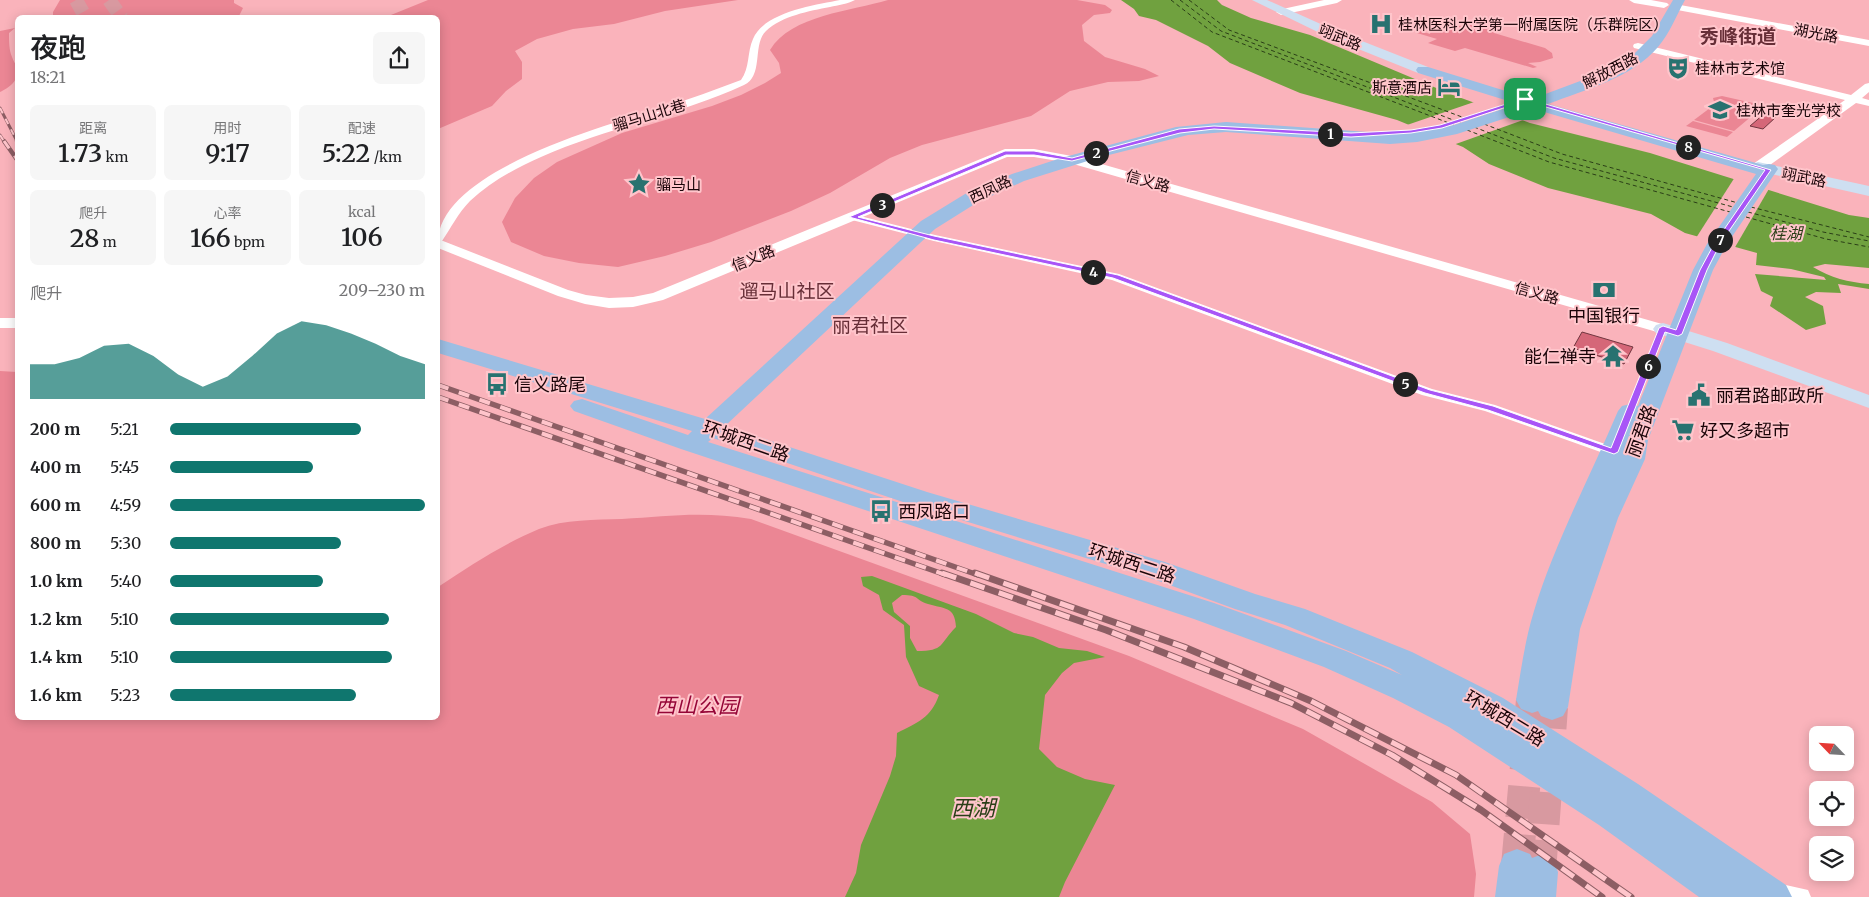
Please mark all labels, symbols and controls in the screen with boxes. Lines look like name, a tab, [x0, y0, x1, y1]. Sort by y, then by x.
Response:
hospital icon: 桂林医科大学第一附属医院（乐群院区）	[1368, 11, 1394, 37]
place label: 桂林医科大学第一附属医院（乐群院区）	[1398, 15, 1668, 34]
street label: 翊武路	[1316, 19, 1364, 55]
street label: 湖光路	[1792, 19, 1840, 47]
district label: 秀峰街道	[1700, 24, 1776, 48]
text: 夜跑	[30, 30, 86, 66]
button: share	[373, 32, 425, 84]
street label: 解放西路	[1579, 48, 1641, 92]
theatre icon: 桂林市艺术馆	[1665, 55, 1691, 81]
place label: 桂林市艺术馆	[1695, 59, 1785, 78]
text: 18:21	[30, 67, 66, 87]
hotel icon: 斯意酒店	[1436, 74, 1462, 100]
place label: 斯意酒店	[1372, 78, 1432, 97]
pin	[1504, 78, 1546, 120]
icon: arrive	[1511, 85, 1539, 113]
street label: 骝马山北巷	[610, 95, 688, 135]
school or university icon: 桂林市奎光学校	[1707, 97, 1733, 123]
place label: 桂林市奎光学校	[1736, 101, 1841, 120]
text: 距离	[79, 119, 107, 137]
text: 用时	[213, 119, 241, 137]
text: 配速	[348, 119, 376, 137]
pin: 1	[1318, 122, 1342, 146]
text: 1	[1327, 125, 1334, 143]
pin: 8	[1676, 134, 1700, 160]
text: 1.73	[58, 137, 102, 169]
text: 9:17	[205, 137, 250, 169]
text: 5:22	[322, 137, 370, 169]
text: 8	[1684, 138, 1693, 156]
pin: 2	[1084, 140, 1108, 166]
text: 2	[1092, 144, 1101, 162]
text: km	[102, 148, 128, 166]
text: /km	[370, 148, 402, 166]
street label: 翊武路	[1780, 163, 1828, 191]
street label: 信义路	[1124, 166, 1172, 196]
place icon: 骝马山	[626, 171, 652, 197]
street label: 西凤路	[966, 171, 1014, 207]
place label: 骝马山	[656, 175, 701, 194]
pin: 3	[870, 192, 894, 218]
text: 3	[878, 196, 887, 214]
text: kcal	[348, 203, 376, 221]
text: 爬升	[79, 204, 107, 222]
text: 心率	[213, 204, 241, 222]
text: 106	[341, 221, 383, 253]
text: 28	[70, 222, 99, 254]
text: 166	[190, 222, 231, 254]
water label: 桂湖	[1770, 223, 1805, 243]
pin: 7	[1708, 228, 1732, 252]
text: 7	[1716, 231, 1725, 249]
text: m	[99, 233, 117, 251]
text: bpm	[231, 233, 265, 251]
street label: 信义路	[729, 241, 777, 275]
pin: 4	[1080, 260, 1106, 284]
text: 4	[1089, 263, 1098, 281]
bank icon: 中国银行	[1591, 277, 1617, 303]
street label: 信义路	[1513, 278, 1561, 308]
district label: 遛马山社区	[739, 279, 835, 303]
text: 209–230 m	[339, 280, 425, 300]
text: 爬升	[30, 283, 62, 303]
place label: 中国银行	[1568, 304, 1640, 327]
district label: 丽君社区	[832, 313, 908, 337]
temple icon: 能仁禅寺	[1600, 343, 1626, 369]
place label: 能仁禅寺	[1524, 345, 1596, 368]
pin: 6	[1636, 354, 1660, 378]
text: 6	[1644, 357, 1653, 375]
bus stop icon: 信义路尾	[484, 371, 510, 397]
pin: 5	[1392, 372, 1418, 396]
place label: 信义路尾	[514, 373, 586, 396]
text: 5	[1401, 375, 1410, 393]
public building icon: 丽君路邮政所	[1686, 382, 1712, 408]
place label: 丽君路邮政所	[1716, 384, 1824, 407]
street label: 丽君路	[1621, 402, 1661, 460]
street label: 环城西二路	[700, 415, 792, 467]
supermarket icon: 好又多超市	[1670, 417, 1696, 443]
text: 200 m	[30, 419, 80, 439]
text: 5:21	[110, 419, 138, 439]
place label: 好又多超市	[1700, 419, 1790, 442]
text: 400 m	[30, 457, 81, 477]
text: 5:45	[110, 457, 139, 477]
text: 600 m	[30, 495, 81, 515]
text: 4:59	[110, 495, 141, 515]
bus stop icon: 西凤路口	[868, 498, 894, 524]
place label: 西凤路口	[898, 500, 970, 523]
text: 800 m	[30, 533, 81, 553]
text: 5:30	[110, 533, 141, 553]
street label: 环城西二路	[1086, 538, 1178, 588]
text: 1.0 km	[30, 571, 83, 591]
text: 5:40	[110, 571, 142, 591]
text: 1.2 km	[30, 609, 82, 629]
text: 5:10	[110, 609, 139, 629]
text: 1.4 km	[30, 647, 82, 667]
text: 5:10	[110, 647, 139, 667]
text: 1.6 km	[30, 685, 82, 705]
text: 5:23	[110, 685, 140, 705]
street label: 环城西二路	[1461, 685, 1549, 751]
park label: 西山公园	[655, 692, 742, 719]
north arrow	[1809, 726, 1854, 771]
map controls	[1809, 726, 1854, 881]
button: locate	[1809, 781, 1854, 826]
water label: 西湖	[951, 794, 998, 822]
button: layers	[1809, 836, 1854, 881]

